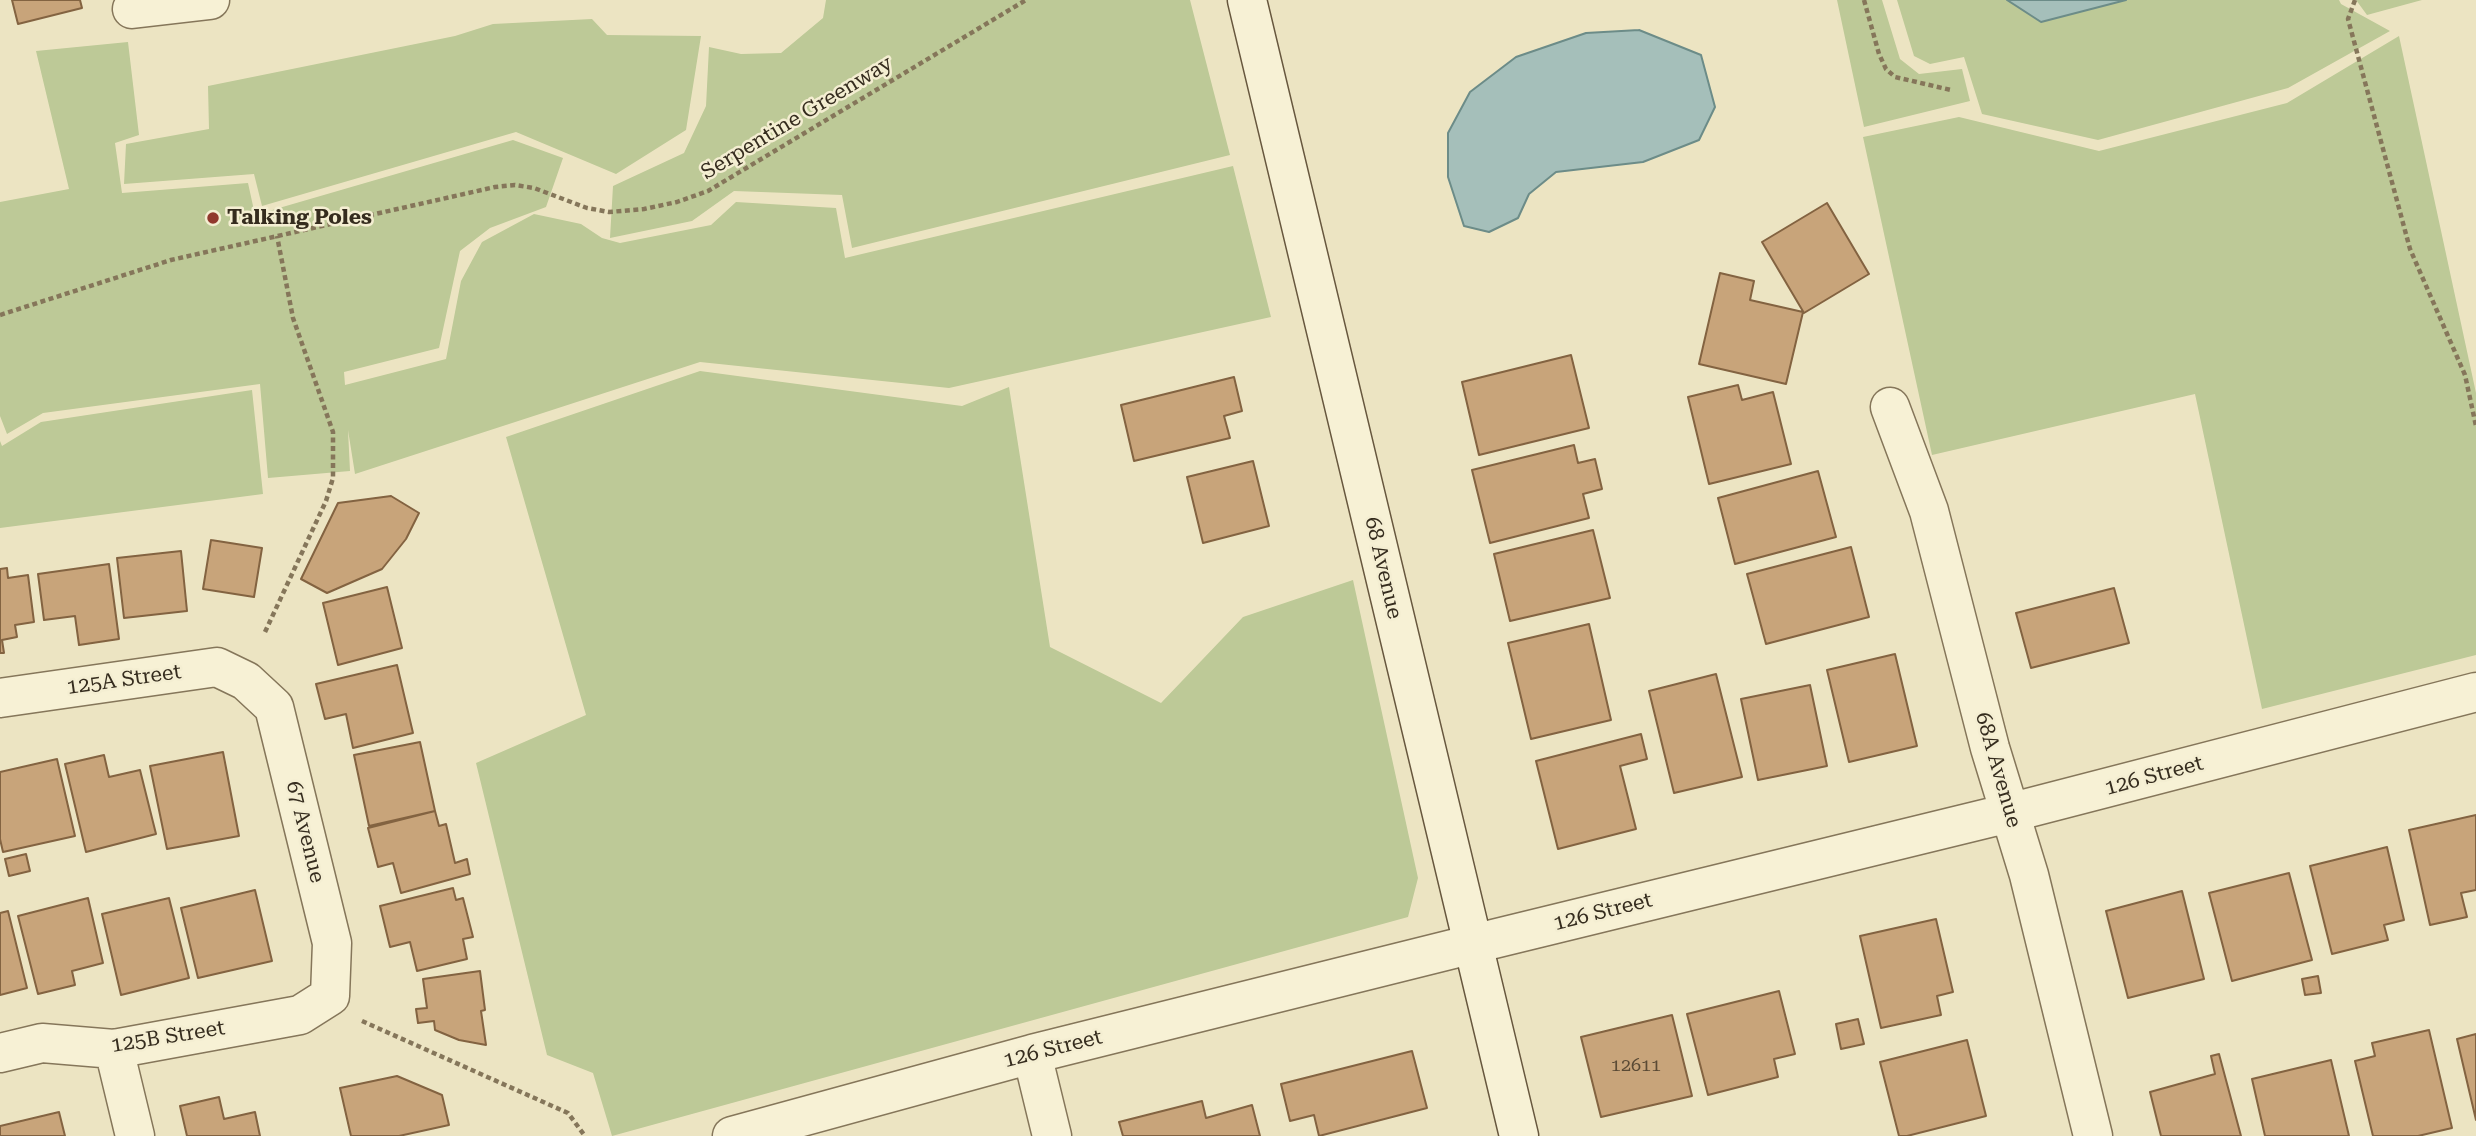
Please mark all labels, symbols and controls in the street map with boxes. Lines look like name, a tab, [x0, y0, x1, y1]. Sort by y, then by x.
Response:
street label: Serpentine Greenway	[697, 51, 897, 185]
place label: Talking Poles	[227, 205, 372, 231]
marker: Talking Poles	[205, 210, 221, 226]
street label: 68 Avenue	[1359, 514, 1407, 622]
street label: 125A Street	[65, 659, 183, 701]
street label: 68A Avenue	[1970, 709, 2026, 831]
street label: 126 Street	[2102, 751, 2206, 801]
street label: 67 Avenue	[280, 778, 330, 886]
street label: 126 Street	[1551, 888, 1655, 936]
street label: 125B Street	[109, 1016, 227, 1058]
street label: 126 Street	[1001, 1025, 1105, 1073]
house number: 12611	[1611, 1055, 1661, 1077]

